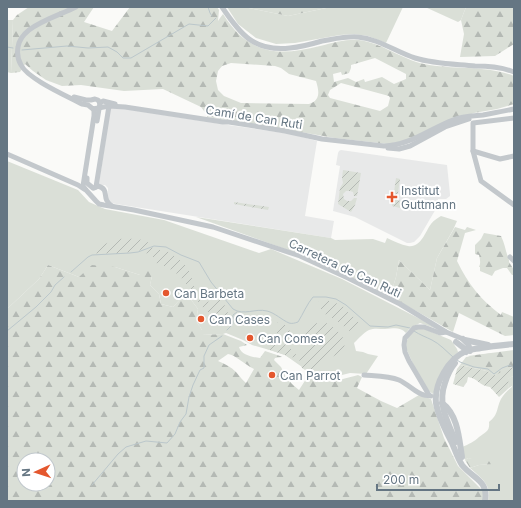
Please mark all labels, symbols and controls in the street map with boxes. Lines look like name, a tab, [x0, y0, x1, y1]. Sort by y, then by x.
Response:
street label: Camí de Can Ruti	[205, 102, 303, 132]
place label: Institut Guttmann	[401, 183, 456, 212]
marker: Institut Guttmann	[386, 191, 398, 203]
street label: Carretera de Can Ruti	[286, 235, 404, 301]
place label: Can Barbeta	[174, 286, 244, 301]
marker: Can Barbeta	[161, 288, 171, 298]
place label: Can Cases	[209, 312, 270, 327]
marker: Can Cases	[196, 314, 206, 324]
place label: Can Comes	[258, 331, 324, 346]
marker: Can Comes	[245, 333, 255, 343]
place label: Can Parrot	[280, 368, 341, 383]
marker: Can Parrot	[267, 370, 277, 380]
north arrow	[16, 452, 56, 492]
scale bar	[377, 466, 499, 492]
text: N	[19, 468, 33, 477]
text: 200 m	[383, 472, 419, 487]

